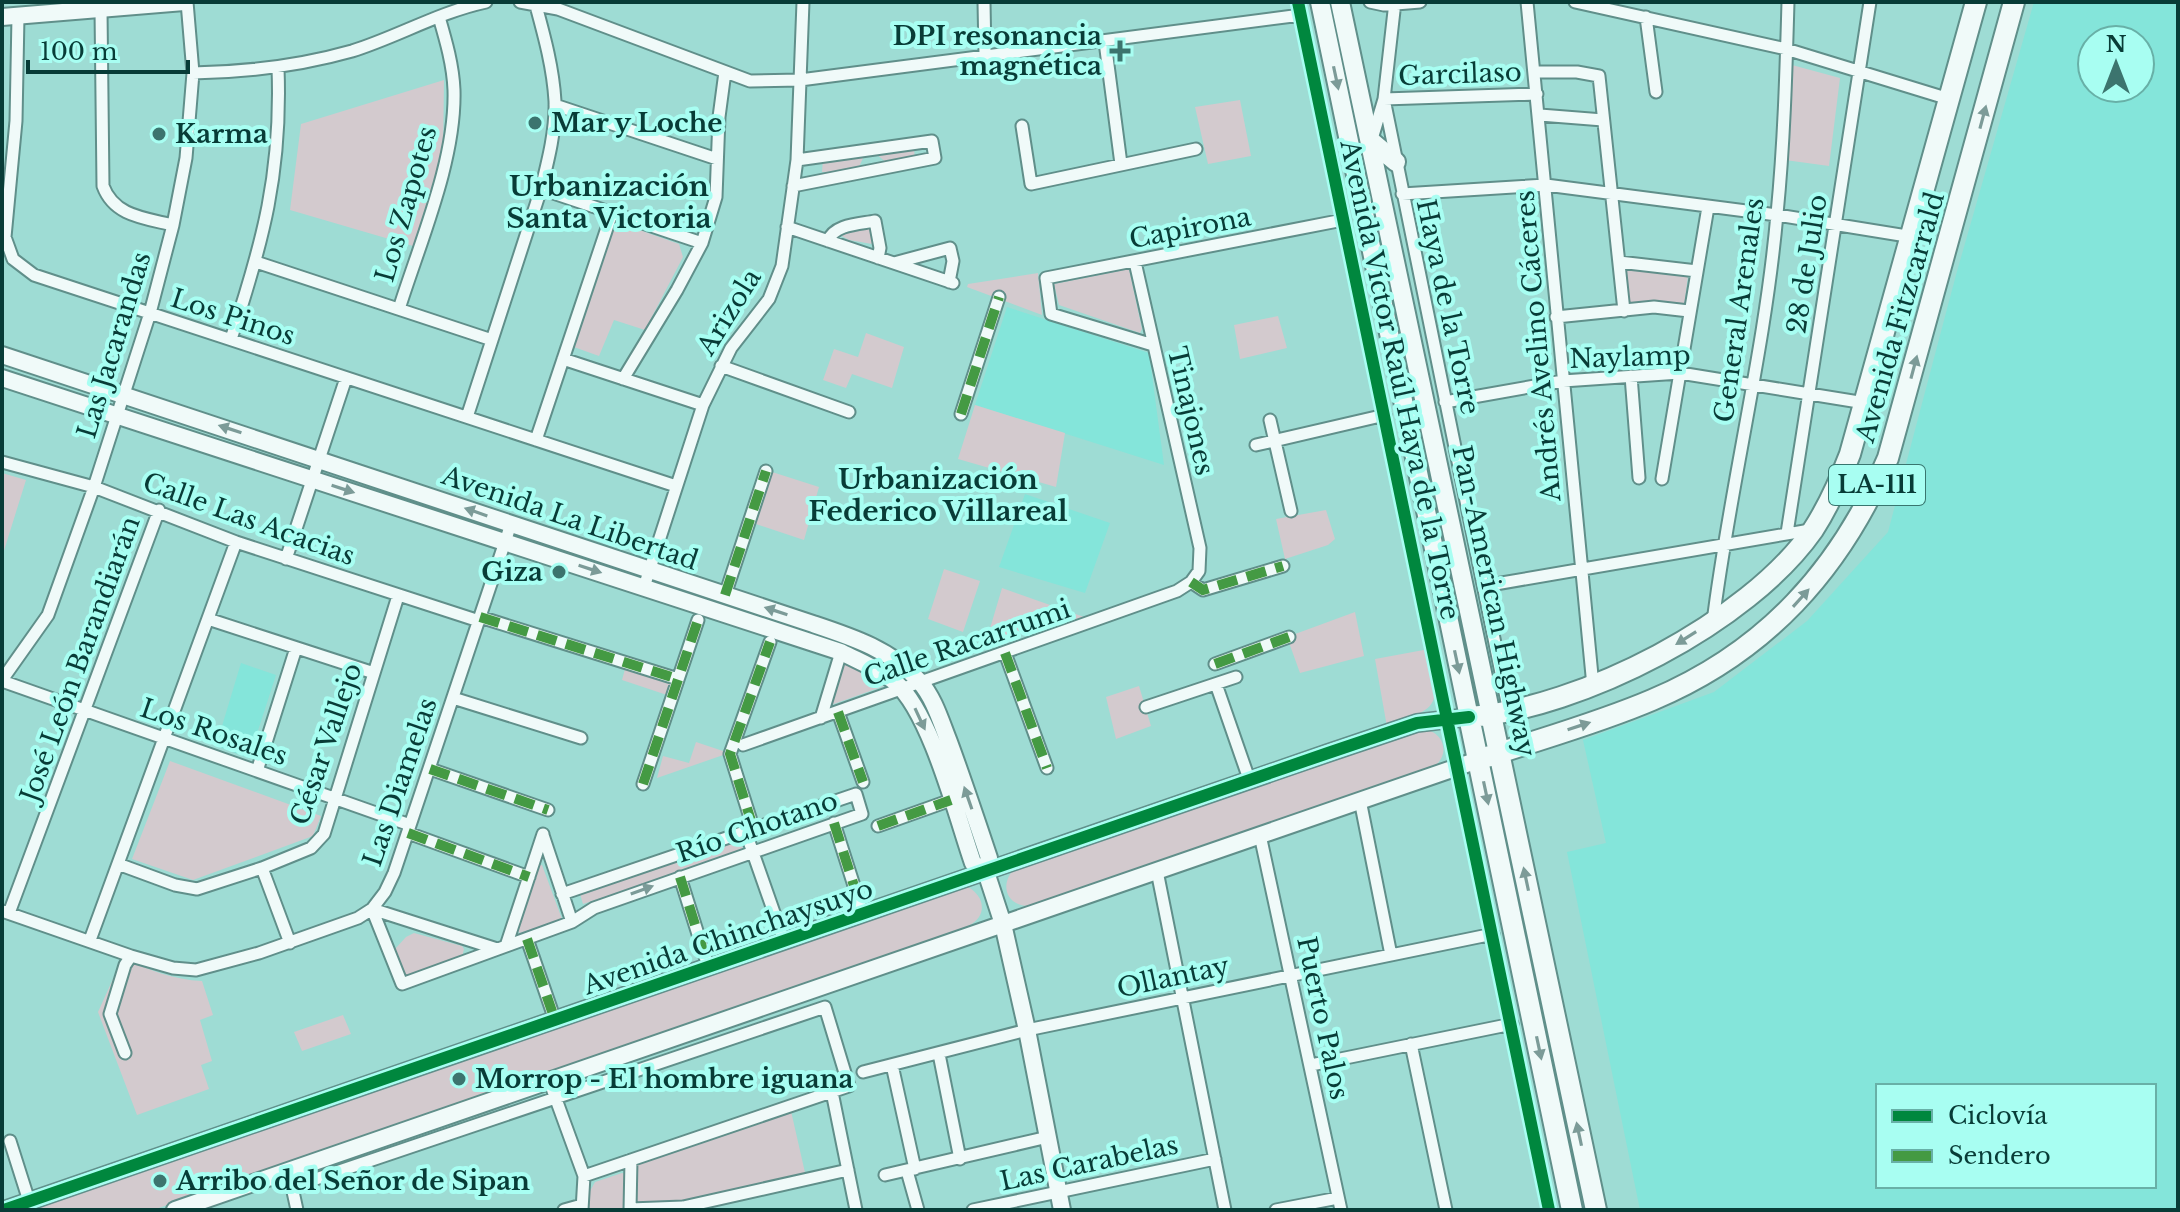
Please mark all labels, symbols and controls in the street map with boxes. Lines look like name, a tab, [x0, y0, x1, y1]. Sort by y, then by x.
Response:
place label: DPI resonancia magnética	[893, 20, 1102, 82]
scale bar	[28, 24, 188, 74]
north arrow	[2076, 24, 2156, 104]
text: N	[2106, 31, 2127, 58]
text: 100 m	[40, 37, 118, 66]
marker: DPI resonancia magnética	[1109, 40, 1131, 62]
street label: Garcilaso	[1398, 56, 1522, 92]
one-way arrow	[1330, 66, 1343, 91]
one-way arrow	[1977, 104, 1990, 128]
place label: Mar y Loche	[551, 107, 722, 139]
marker: Mar y Loche	[526, 114, 544, 132]
place label: Karma	[175, 118, 268, 150]
street label: Los Zapotes	[368, 122, 444, 286]
marker: Karma	[150, 125, 168, 143]
street label: Avenida Víctor Raúl Haya de la Torre	[1333, 136, 1467, 623]
district label: Urbanización Santa Victoria	[506, 169, 712, 236]
street label: Avenida Fitzcarrald	[1849, 188, 1951, 447]
street label: Andrés Avelino Cáceres	[1508, 189, 1568, 504]
street label: 28 de Julio	[1780, 192, 1834, 336]
street label: Haya de la Torre	[1410, 196, 1486, 418]
street label: General Arenales	[1707, 196, 1771, 424]
street label: Capirona	[1126, 200, 1254, 255]
street label: Las Jacarandas	[70, 248, 158, 442]
street label: Arizola	[690, 262, 768, 362]
street label: Los Pinos	[167, 282, 299, 352]
street label: Naylamp	[1569, 339, 1691, 375]
street label: Tinajones	[1161, 344, 1221, 478]
one-way arrow	[1909, 355, 1921, 380]
one-way arrow	[218, 422, 242, 435]
street label: Pan-American Highway	[1445, 442, 1543, 760]
street label: Avenida La Libertad	[437, 459, 702, 577]
district label: Urbanización Federico Villareal	[808, 462, 1068, 529]
road number: LA-111	[1829, 465, 1925, 505]
street label: Calle Las Acacias	[139, 466, 359, 572]
one-way arrow	[331, 483, 355, 495]
one-way arrow	[464, 506, 488, 518]
street label: José León Barandiarán	[12, 512, 147, 809]
place label: Giza	[481, 556, 543, 588]
marker: Giza	[550, 563, 568, 581]
one-way arrow	[578, 564, 602, 576]
one-way arrow	[1792, 588, 1810, 607]
street label: Calle Racarrumi	[859, 593, 1075, 693]
one-way arrow	[764, 605, 788, 617]
one-way arrow	[1675, 630, 1697, 644]
one-way arrow	[1452, 649, 1464, 674]
street label: César Vallejo	[283, 659, 369, 829]
street label: Los Rosales	[136, 692, 292, 772]
street label: Las Diamelas	[356, 693, 444, 871]
one-way arrow	[913, 708, 927, 731]
one-way arrow	[1567, 720, 1591, 732]
one-way arrow	[1480, 781, 1492, 806]
street label: Río Chotano	[672, 784, 842, 870]
one-way arrow	[962, 785, 974, 809]
one-way arrow	[1519, 867, 1532, 892]
street label: Avenida Chinchaysuyo	[578, 872, 877, 1002]
one-way arrow	[631, 884, 655, 896]
street label: Puerto Palos	[1290, 933, 1356, 1103]
street label: Ollantay	[1114, 949, 1232, 1004]
one-way arrow	[1533, 1035, 1546, 1060]
place label: Morrop - El hombre iguana	[475, 1063, 854, 1095]
marker: Morrop - El hombre iguana	[450, 1070, 468, 1088]
legend	[1876, 1084, 2156, 1188]
text: Ciclovía	[1948, 1101, 2048, 1130]
one-way arrow	[1573, 1121, 1585, 1146]
street label: Las Carabelas	[997, 1129, 1181, 1197]
text: Sendero	[1948, 1141, 2051, 1170]
place label: Arribo del Señor de Sipan	[175, 1165, 530, 1197]
marker: Arribo del Señor de Sipan	[151, 1172, 169, 1190]

